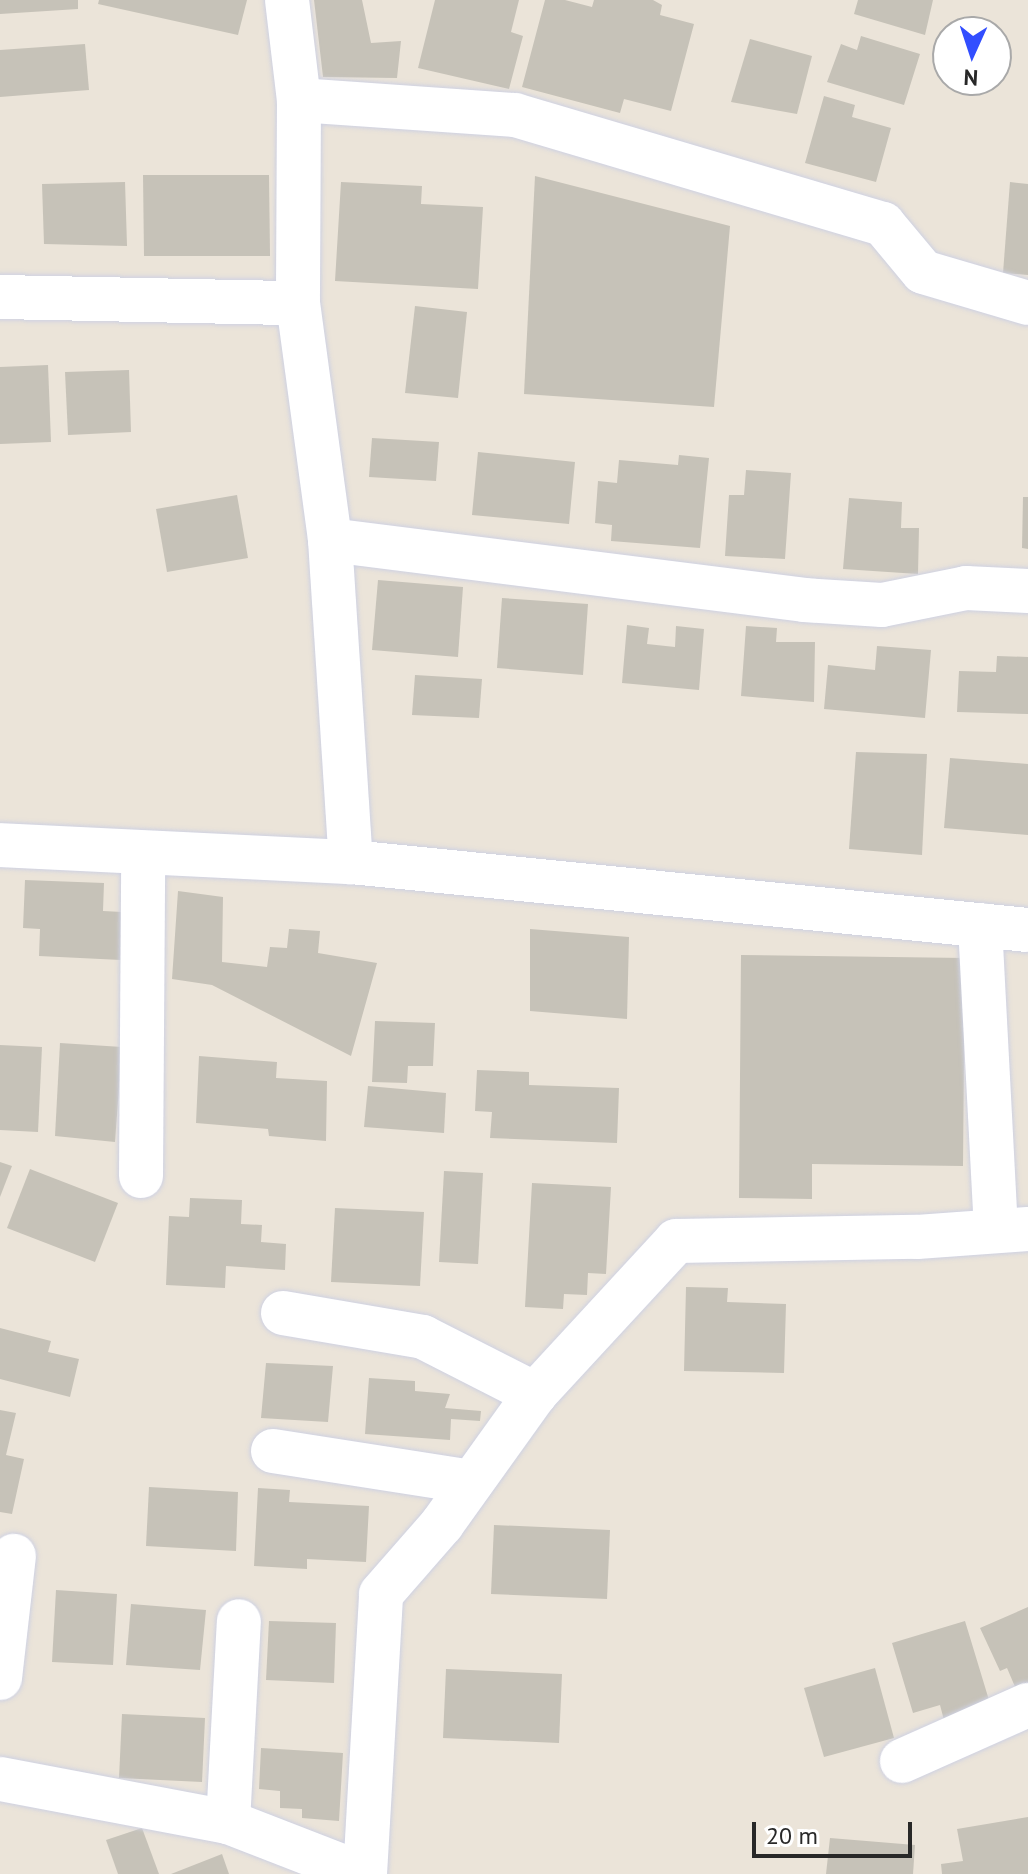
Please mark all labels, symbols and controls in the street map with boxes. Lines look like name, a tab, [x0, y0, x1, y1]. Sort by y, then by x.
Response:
north arrow	[932, 16, 1012, 96]
text: N	[963, 64, 979, 92]
scale bar	[756, 1806, 916, 1856]
text: 20 m	[766, 1820, 818, 1851]

